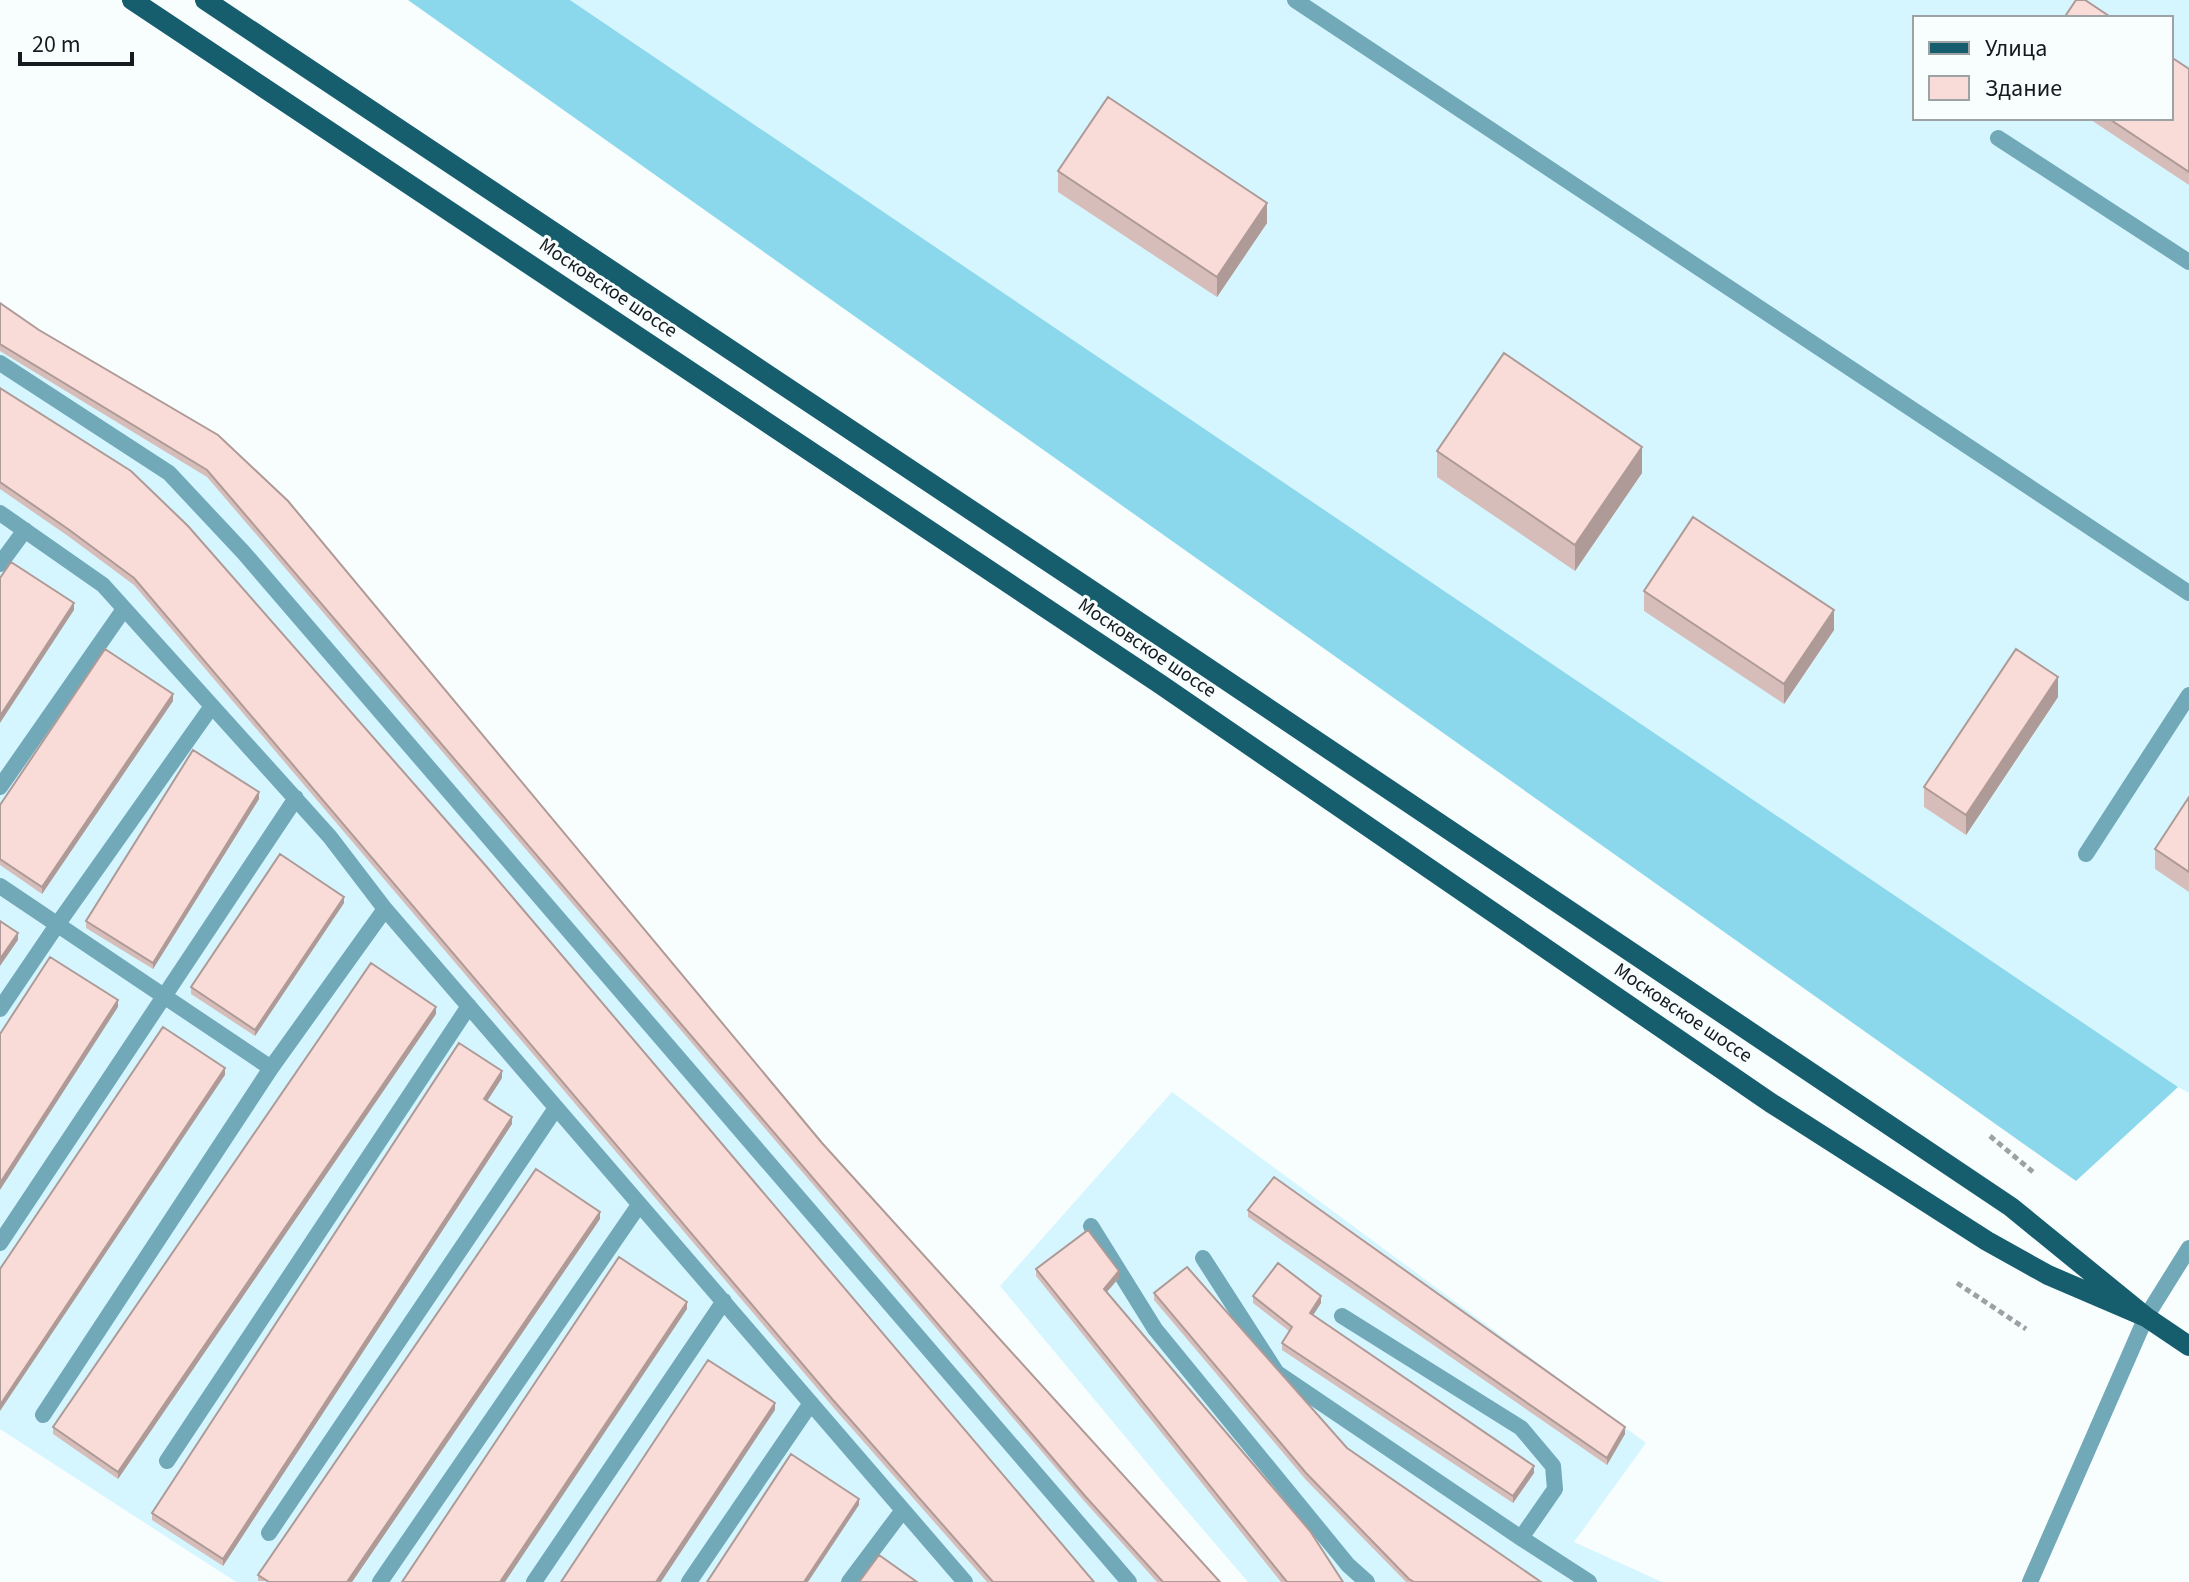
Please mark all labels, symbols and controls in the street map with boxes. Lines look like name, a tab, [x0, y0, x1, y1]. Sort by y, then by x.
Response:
scale bar	[20, 16, 132, 66]
legend	[1913, 16, 2173, 120]
text: 20 m	[32, 27, 81, 62]
text: Улица	[1985, 31, 2047, 66]
text: Здание	[1985, 71, 2062, 106]
street label: Московское шоссе	[533, 231, 683, 345]
street label: Московское шоссе	[1072, 591, 1222, 705]
street label: Московское шоссе	[1608, 956, 1758, 1070]

